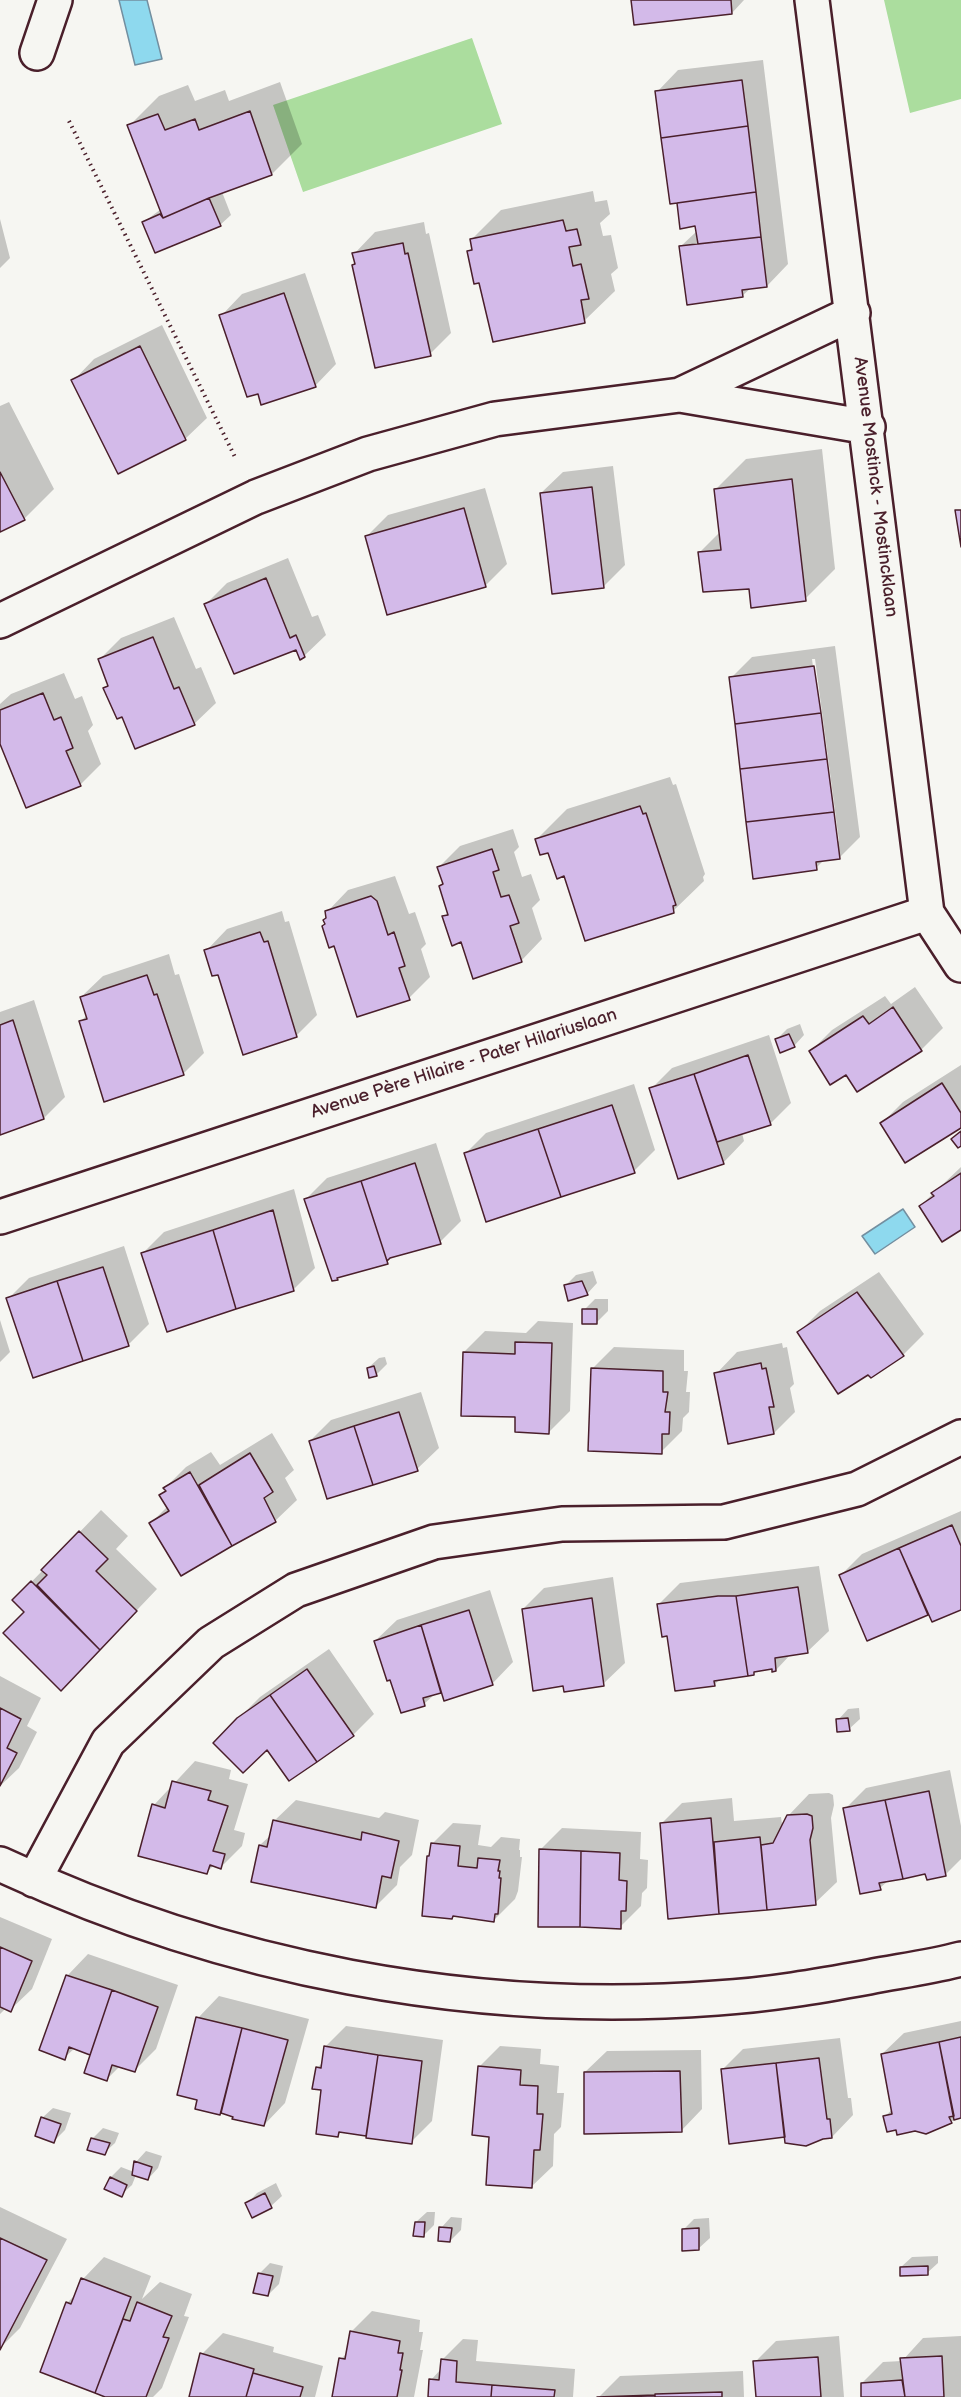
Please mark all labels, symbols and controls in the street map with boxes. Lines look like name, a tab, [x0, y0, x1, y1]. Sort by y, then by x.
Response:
street label: Avenue Mostinck - Mostincklaan	[848, 356, 902, 618]
street label: Avenue Père Hilaire - Pater Hilariuslaan	[308, 1004, 620, 1124]

